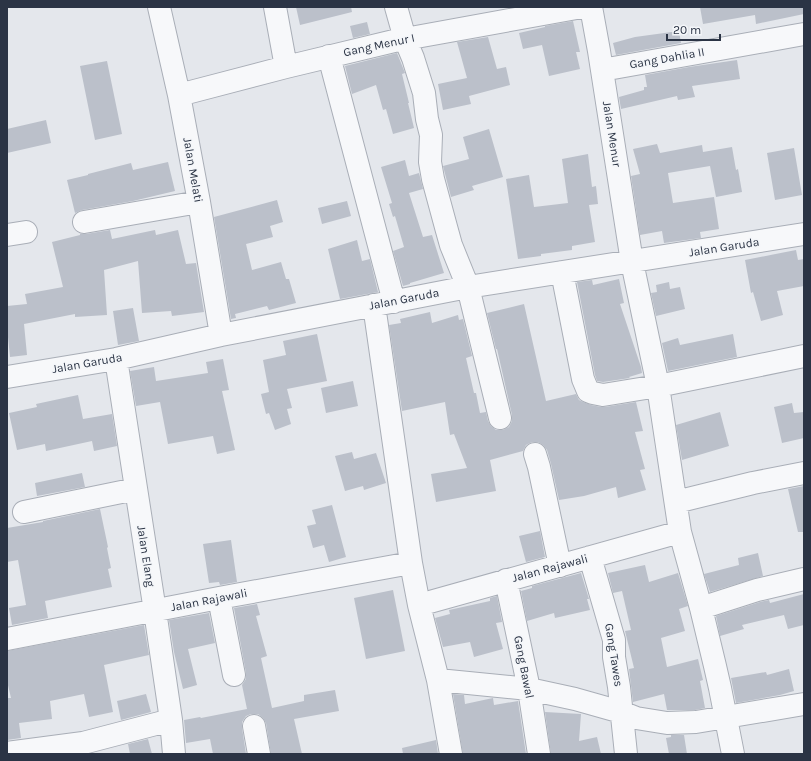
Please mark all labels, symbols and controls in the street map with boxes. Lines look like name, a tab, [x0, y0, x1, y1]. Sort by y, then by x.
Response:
scale bar	[667, 16, 720, 42]
text: 20 m	[673, 23, 701, 37]
street label: Gang Menur I	[342, 31, 416, 59]
street label: Gang Dahlia II	[628, 44, 706, 72]
street label: Jalan Menur	[600, 100, 624, 169]
street label: Jalan Melati	[180, 136, 206, 204]
street label: Jalan Garuda	[688, 235, 760, 259]
street label: Jalan Garuda	[368, 285, 440, 313]
street label: Jalan Garuda	[51, 350, 123, 376]
street label: Jalan Elang	[134, 524, 158, 588]
street label: Jalan Rajawali	[510, 551, 590, 585]
street label: Jalan Rajawali	[169, 586, 249, 614]
street label: Gang Tawes	[602, 622, 626, 688]
street label: Gang Bawal	[511, 634, 537, 700]

